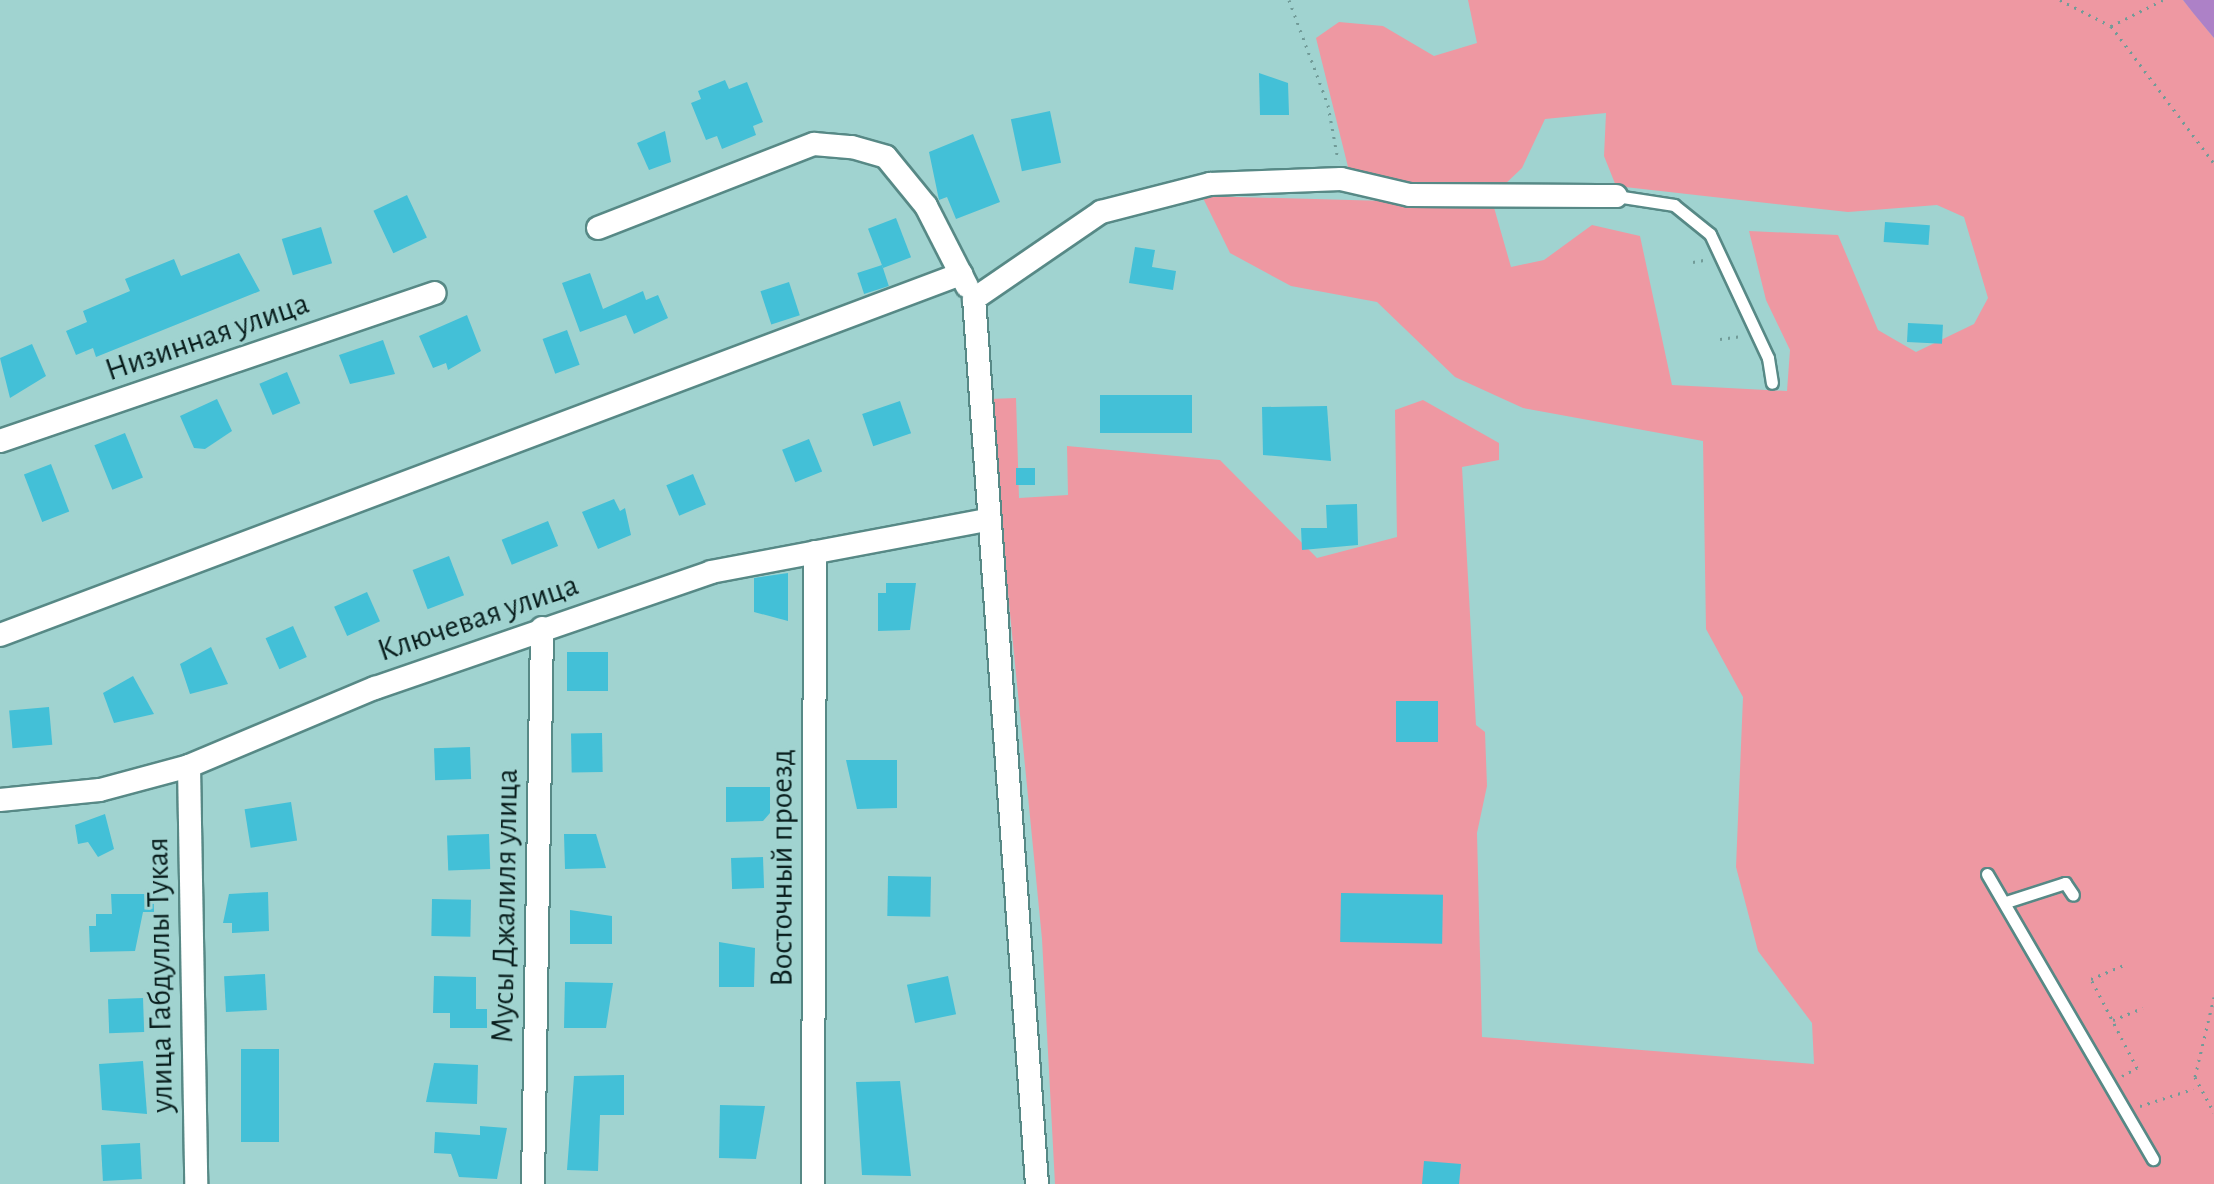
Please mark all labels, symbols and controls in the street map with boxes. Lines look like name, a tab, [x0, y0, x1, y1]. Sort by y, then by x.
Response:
street label: Низинная улица	[100, 284, 314, 390]
street label: Ключевая улица	[373, 566, 583, 670]
street label: Восточный проезд	[763, 749, 801, 987]
street label: Мусы Джалиля улица	[483, 768, 527, 1044]
street label: улица Габдуллы Тукая	[138, 837, 182, 1113]

